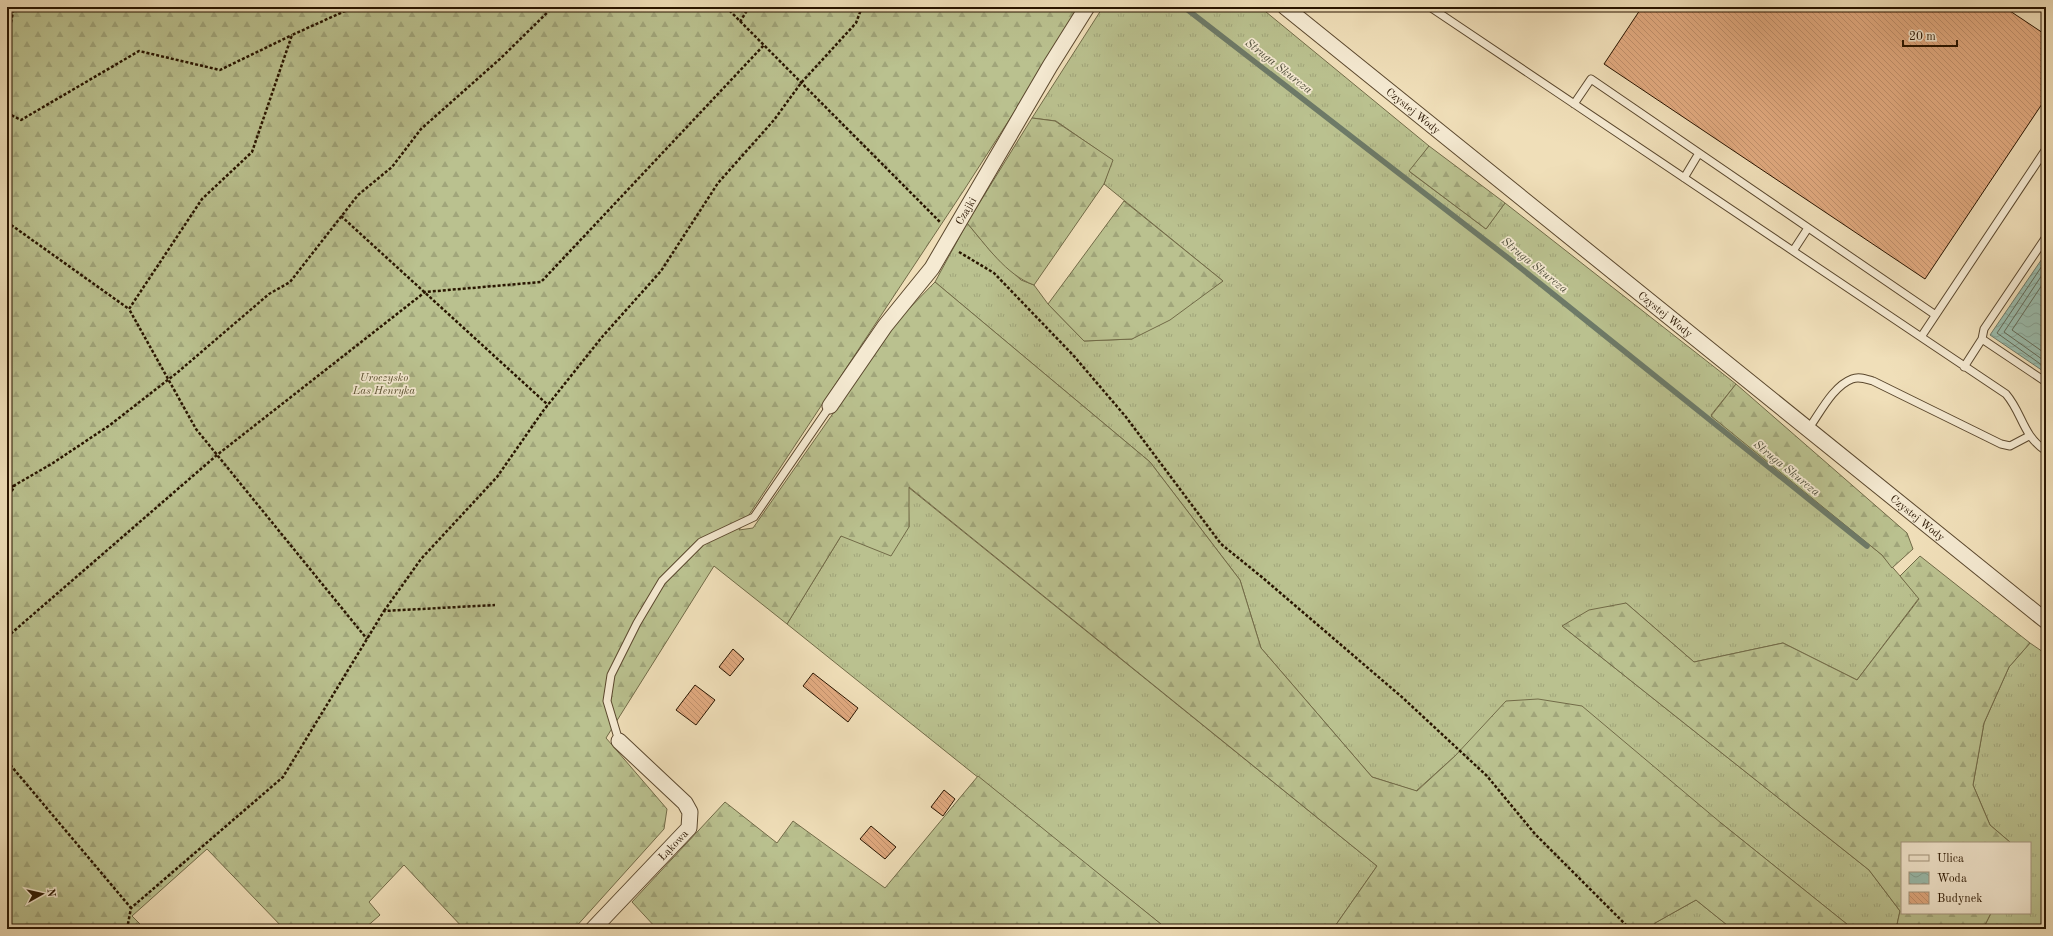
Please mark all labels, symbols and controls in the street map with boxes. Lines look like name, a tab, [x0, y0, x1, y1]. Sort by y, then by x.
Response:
scale bar	[1903, 22, 1957, 48]
text: 20 m	[1909, 31, 1936, 43]
water label: Struga Skurcza	[1243, 37, 1314, 97]
street label: Czystej Wody	[1383, 87, 1442, 137]
street label: Czajki	[954, 196, 979, 227]
water label: Struga Skurcza	[1499, 236, 1570, 296]
street label: Czystej Wody	[1635, 290, 1694, 340]
park label: Uroczysko Las Henryka	[352, 373, 415, 397]
water label: Struga Skurcza	[1751, 439, 1822, 499]
street label: Czystej Wody	[1888, 494, 1946, 544]
street label: Łąkowa	[657, 828, 691, 863]
legend	[1901, 842, 2031, 914]
text: Ulica	[1937, 853, 1964, 865]
text: Woda	[1937, 873, 1967, 885]
north arrow	[22, 874, 62, 914]
text: N	[44, 888, 57, 898]
text: Budynek	[1937, 893, 1983, 905]

